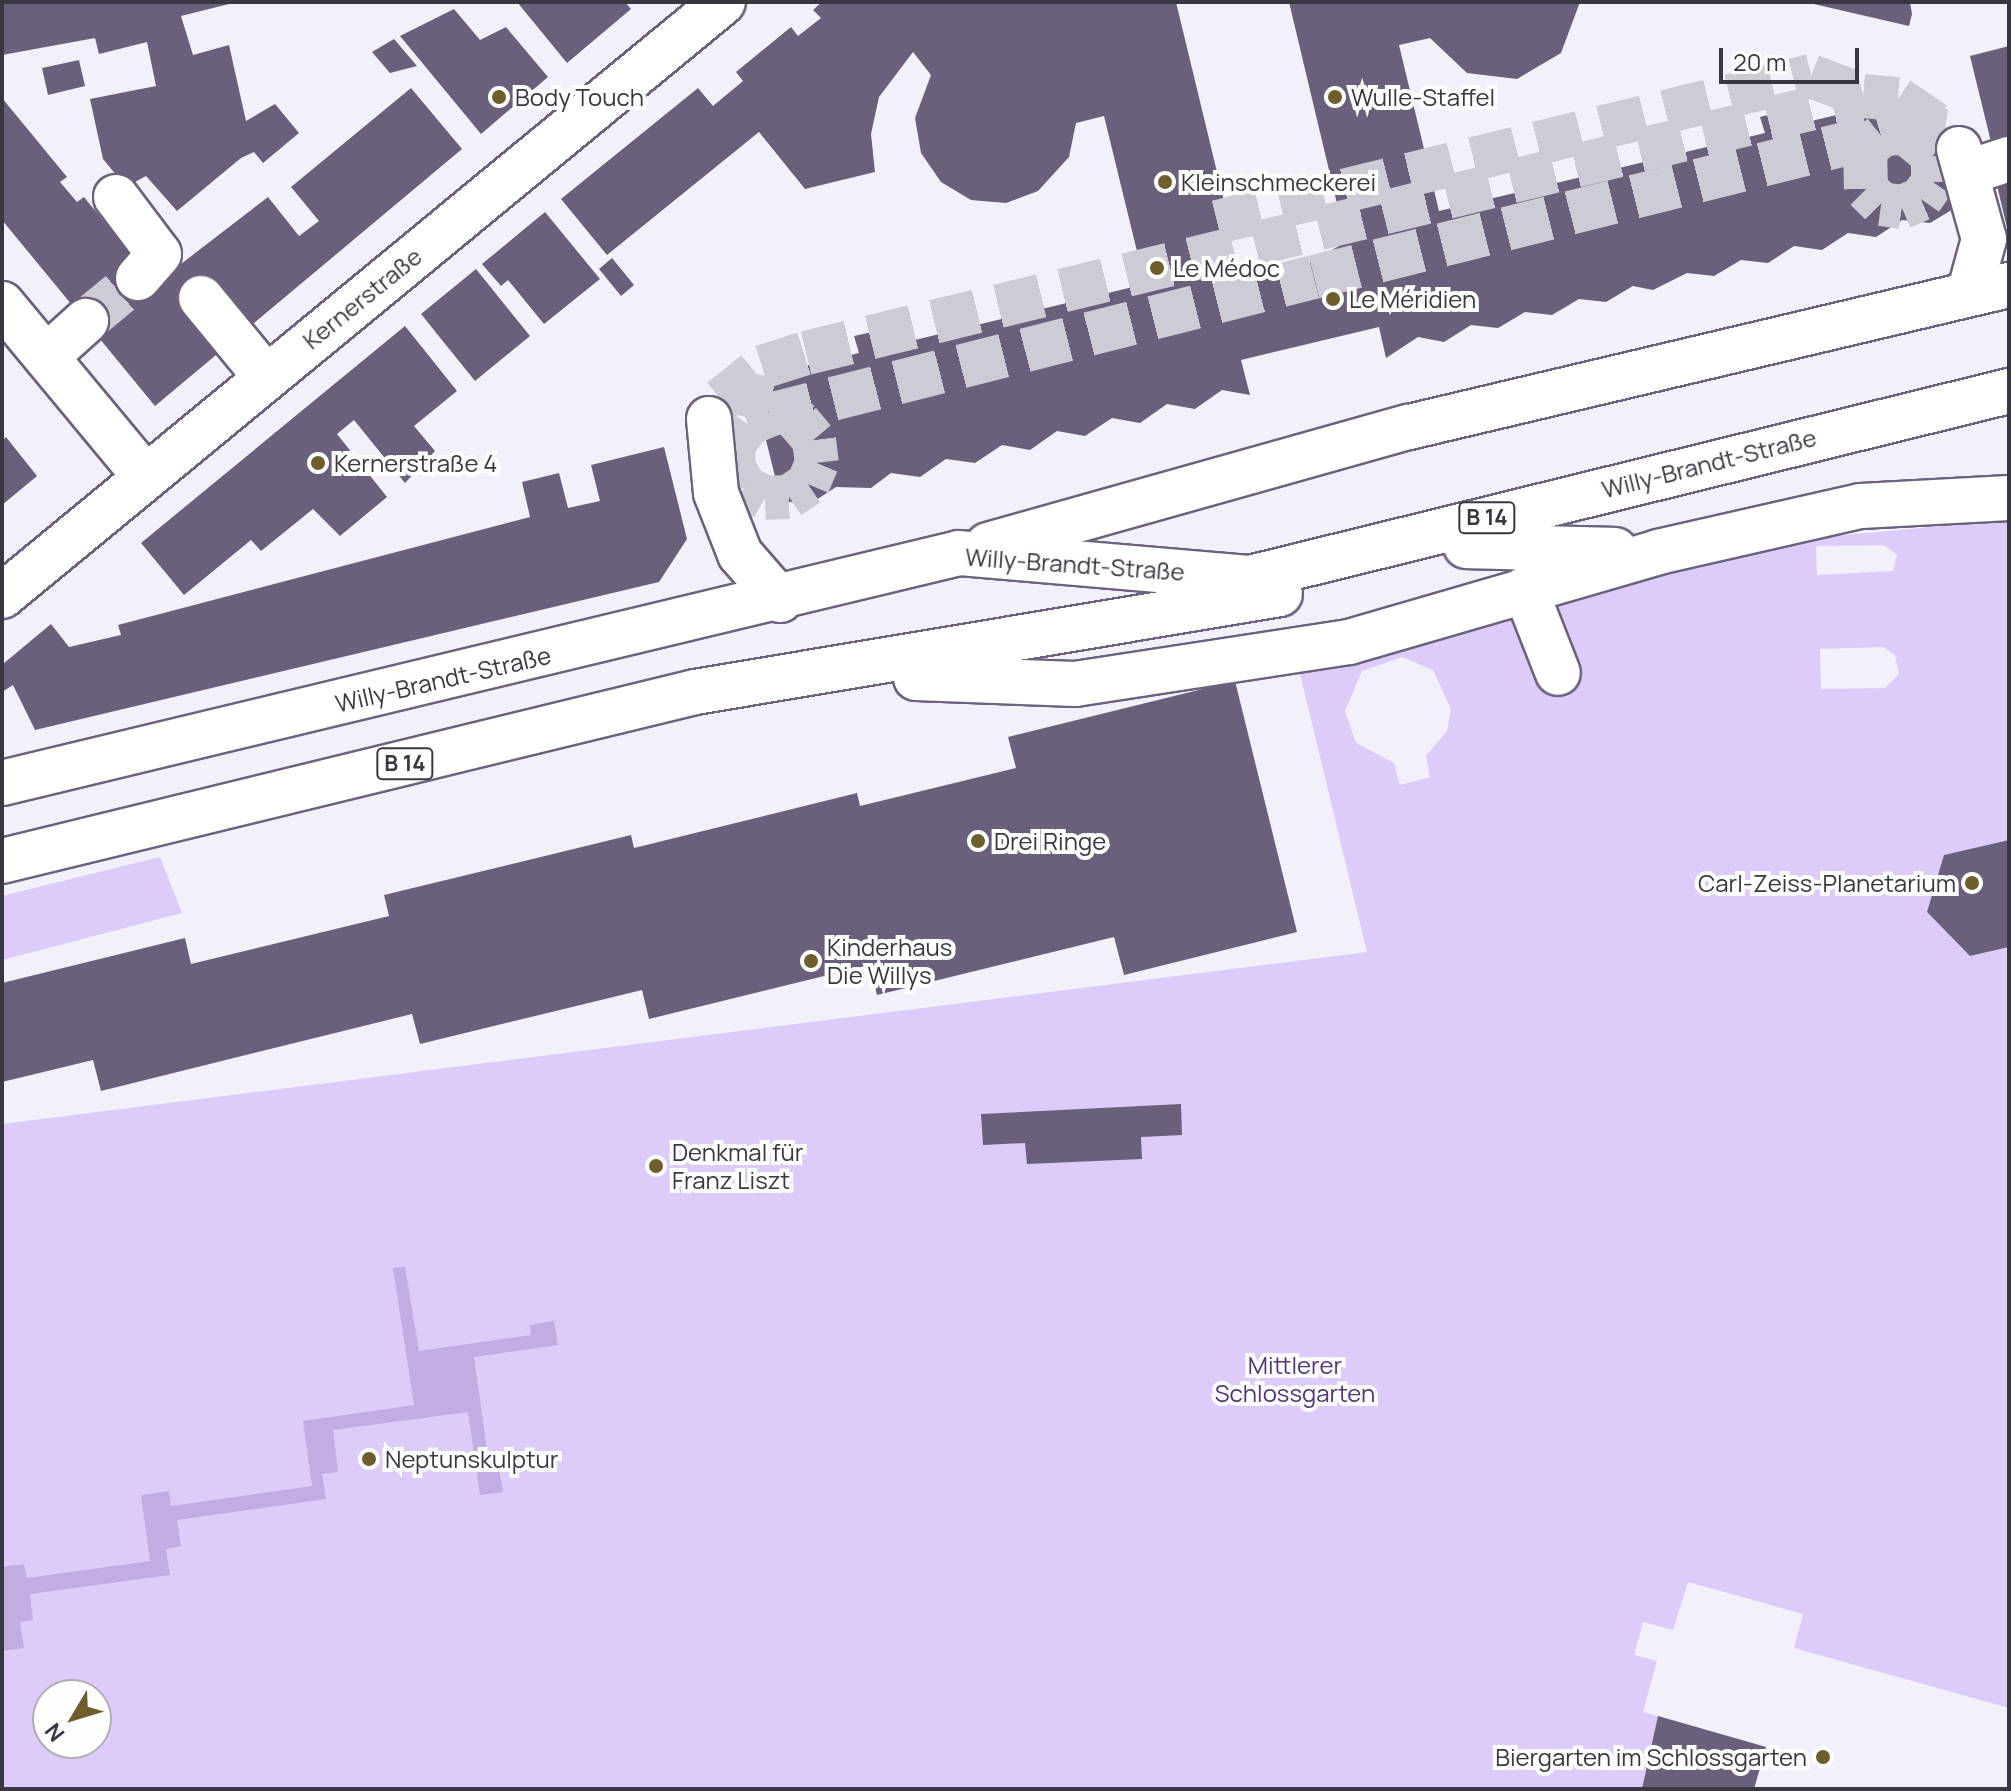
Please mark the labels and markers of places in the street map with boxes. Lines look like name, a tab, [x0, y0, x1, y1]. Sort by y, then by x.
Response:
place label: Body Touch	[515, 83, 644, 111]
place label: Wulle-Staffel	[1351, 83, 1495, 111]
marker: Body Touch	[490, 88, 508, 106]
marker: Wulle-Staffel	[1326, 88, 1344, 106]
place label: Kleinschmeckerei	[1181, 168, 1376, 196]
marker: Kleinschmeckerei	[1156, 173, 1174, 191]
place label: Le Médoc	[1173, 254, 1280, 282]
marker: Le Médoc	[1148, 259, 1166, 277]
place label: Le Méridien	[1349, 285, 1476, 313]
marker: Le Méridien	[1324, 290, 1342, 308]
place label: Kernerstraße 4	[334, 449, 497, 477]
marker: Kernerstraße 4	[309, 454, 327, 472]
place label: Drei Ringe	[994, 827, 1106, 855]
marker: Drei Ringe	[969, 832, 987, 850]
place label: Carl-Zeiss-Planetarium	[1698, 869, 1956, 897]
marker: Carl-Zeiss-Planetarium	[1963, 874, 1981, 892]
place label: Kinderhaus Die Willys	[827, 933, 952, 989]
marker: Kinderhaus Die Willys	[802, 952, 820, 970]
place label: Denkmal für Franz Liszt	[672, 1138, 803, 1194]
marker: Denkmal für Franz Liszt	[647, 1157, 665, 1175]
place label: Neptunskulptur	[385, 1445, 559, 1473]
marker: Neptunskulptur	[360, 1450, 378, 1468]
place label: Biergarten im Schlossgarten	[1495, 1743, 1807, 1771]
marker: Biergarten im Schlossgarten	[1814, 1748, 1832, 1766]

